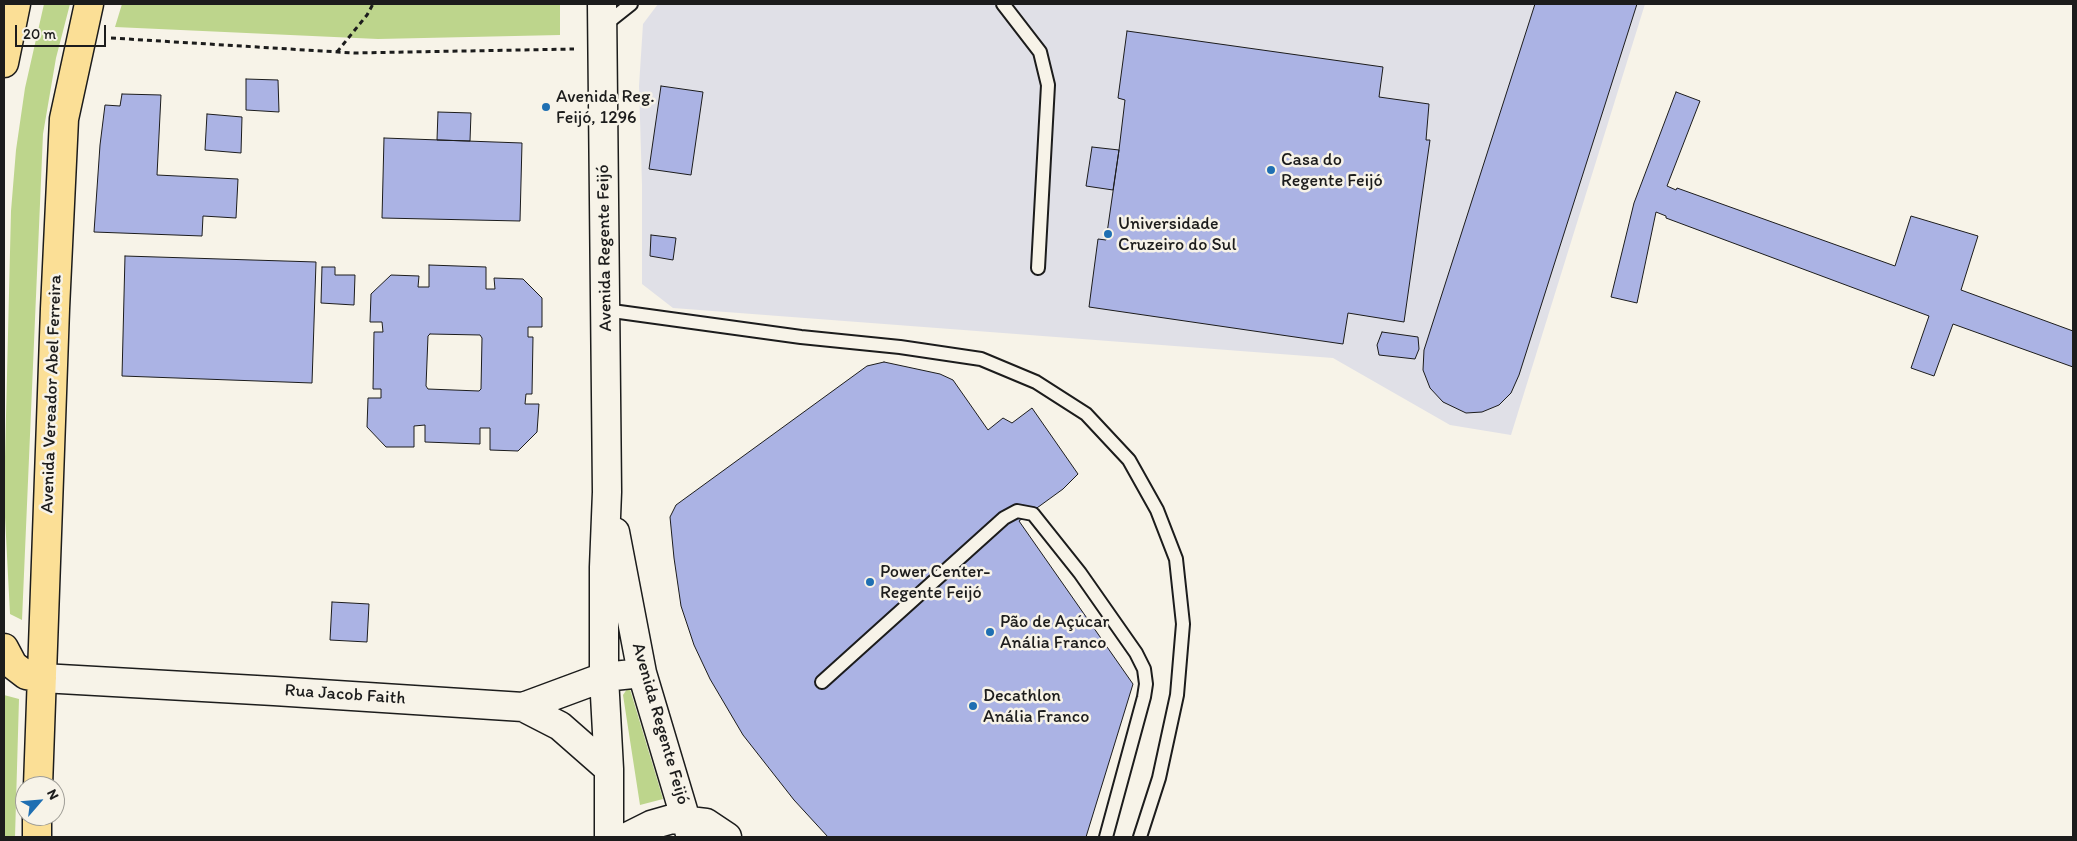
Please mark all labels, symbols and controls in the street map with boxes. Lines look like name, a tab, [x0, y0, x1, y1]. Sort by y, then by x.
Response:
scale bar	[18, 15, 109, 47]
text: 20 m	[23, 25, 56, 43]
place label: Avenida Reg. Feijó, 1296	[556, 86, 655, 128]
marker: Avenida Reg. Feijó, 1296	[540, 101, 552, 113]
place label: Casa do Regente Feijó	[1281, 149, 1383, 192]
street label: Avenida Regente Feijó	[593, 164, 617, 332]
marker: Casa do Regente Feijó	[1265, 164, 1277, 176]
place label: Universidade Cruzeiro do Sul	[1118, 213, 1237, 255]
marker: Universidade Cruzeiro do Sul	[1102, 228, 1114, 240]
street label: Avenida Vereador Abel Ferreira	[37, 274, 67, 514]
place label: Power Center- Regente Feijó	[880, 561, 991, 604]
marker: Power Center- Regente Feijó	[864, 576, 876, 588]
place label: Pão de Açúcar Anália Franco	[1000, 611, 1109, 654]
marker: Pão de Açúcar Anália Franco	[984, 626, 996, 638]
street label: Avenida Regente Feijó	[627, 641, 693, 807]
street label: Rua Jacob Faith	[284, 680, 406, 710]
place label: Decathlon Anália Franco	[983, 685, 1089, 728]
marker: Decathlon Anália Franco	[967, 700, 979, 712]
north arrow	[15, 776, 65, 826]
text: N	[43, 786, 63, 802]

